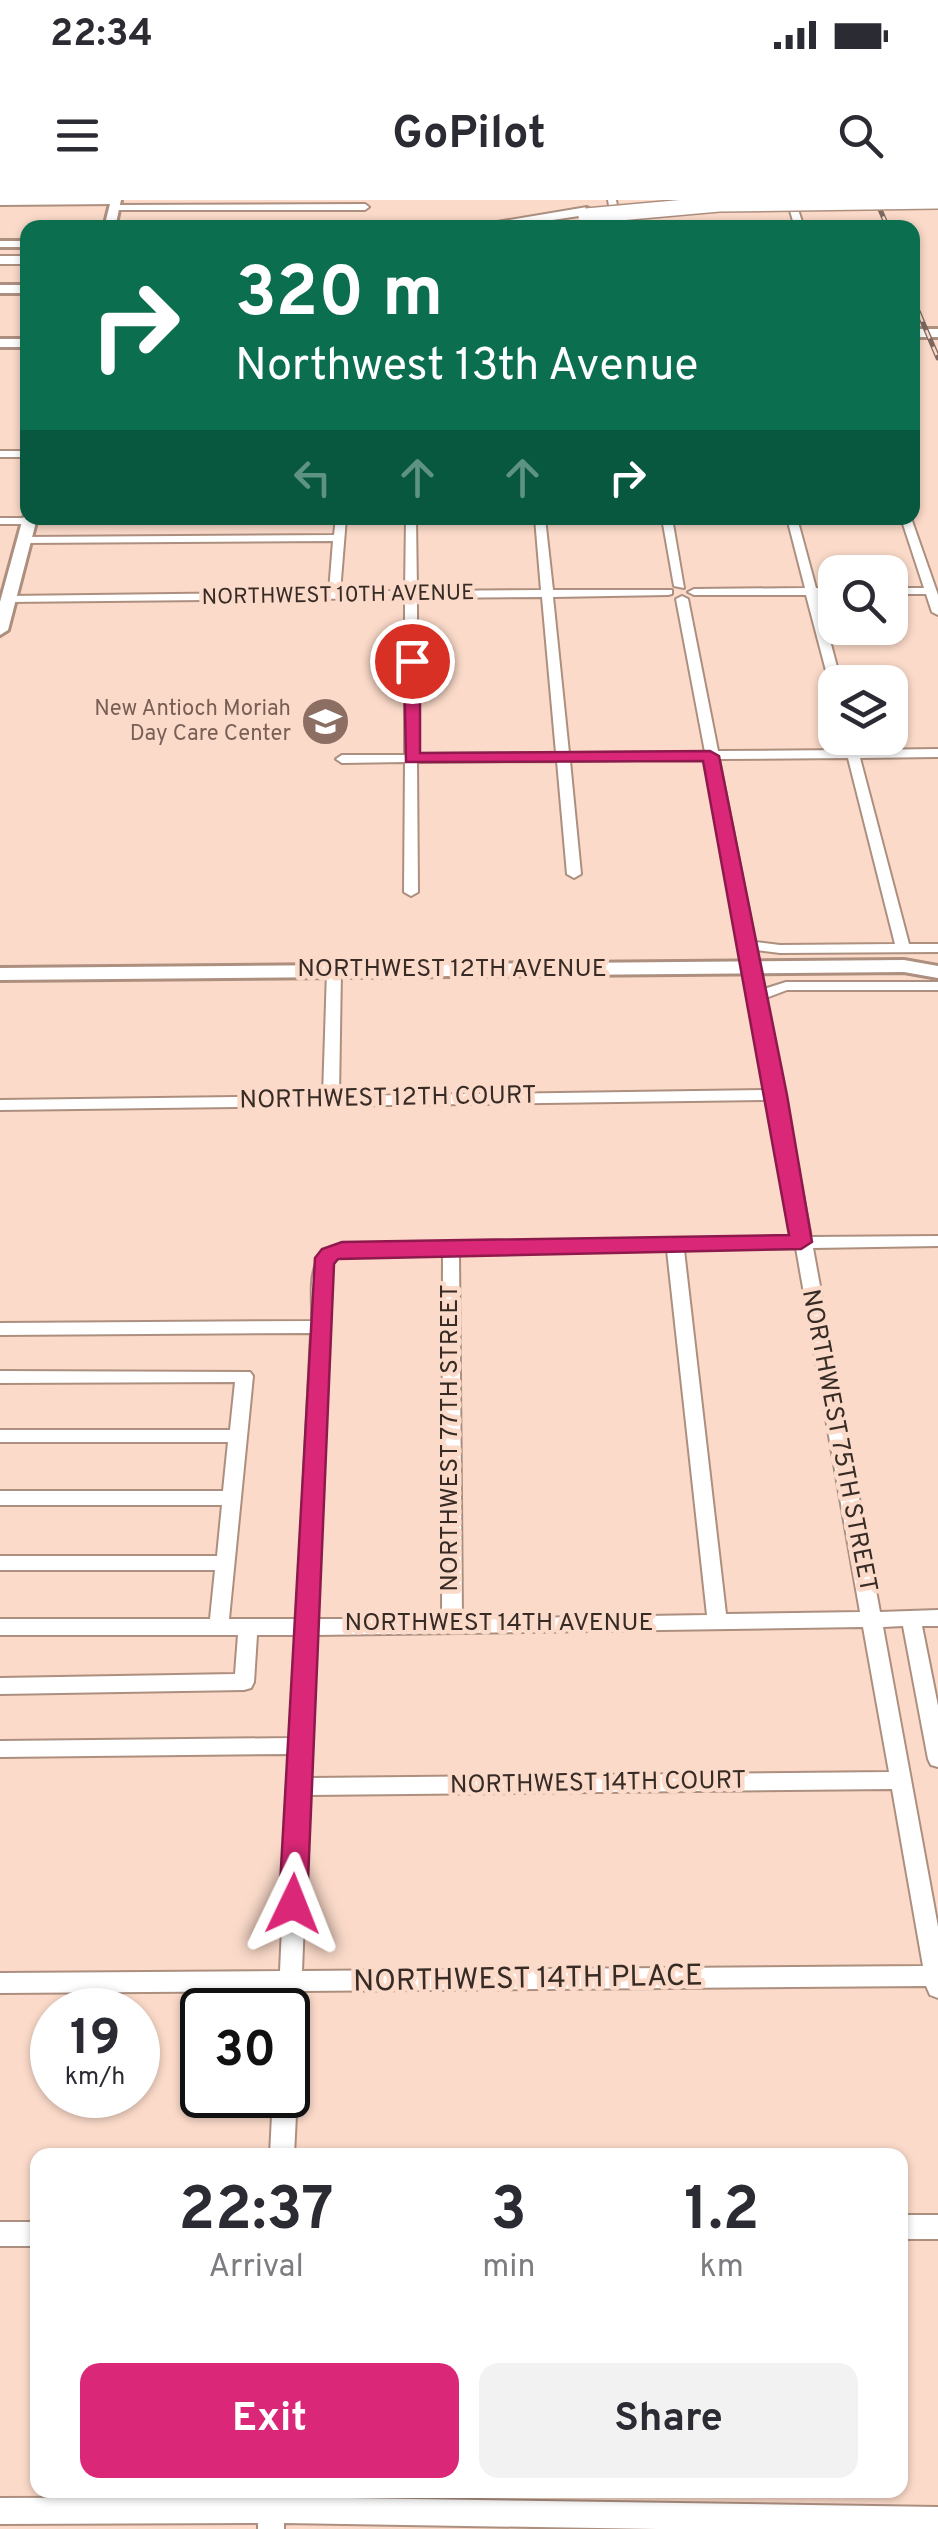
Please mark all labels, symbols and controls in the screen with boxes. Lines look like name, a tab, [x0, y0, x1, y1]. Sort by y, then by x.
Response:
text: 22:34	[50, 11, 153, 60]
text: GoPilot	[392, 107, 546, 164]
icon: menu	[50, 108, 105, 163]
icon: search	[833, 108, 888, 163]
text: 320 m	[235, 252, 443, 341]
icon: right	[70, 260, 200, 390]
text: Northwest 13th Avenue	[235, 339, 698, 396]
icon: left	[285, 450, 340, 505]
icon: ahead	[390, 450, 445, 505]
icon: ahead	[495, 450, 550, 505]
icon: right	[600, 450, 655, 505]
map controls	[818, 555, 908, 755]
button: search	[818, 555, 908, 645]
street label: NORTHWEST 10TH AVENUE	[202, 580, 474, 612]
pin	[370, 619, 455, 704]
icon: arrive	[385, 634, 440, 689]
button: layers	[818, 665, 908, 755]
place label: New Antioch Moriah Day Care Center	[94, 696, 291, 748]
school or university icon: New Antioch Moriah Day Care Center	[300, 696, 352, 748]
street label: NORTHWEST 12TH AVENUE	[297, 954, 607, 986]
street label: NORTHWEST 12TH COURT	[239, 1080, 537, 1118]
street label: NORTHWEST 77TH STREET	[435, 1284, 467, 1592]
street label: NORTHWEST 75TH STREET	[793, 1287, 883, 1595]
street label: NORTHWEST 14TH AVENUE	[345, 1608, 653, 1640]
street label: NORTHWEST 14TH COURT	[449, 1765, 747, 1803]
position arrow	[241, 1852, 345, 1956]
street label: NORTHWEST 14TH PLACE	[353, 1958, 703, 2002]
speed limit sign: 30	[180, 1988, 310, 2118]
text: 19	[70, 2009, 120, 2072]
text: km/h	[65, 2062, 125, 2094]
text: 22:37	[179, 2175, 334, 2251]
text: 3	[491, 2175, 527, 2251]
text: 1.2	[684, 2175, 759, 2251]
text: Arrival	[208, 2248, 304, 2288]
text: min	[482, 2248, 535, 2288]
text: km	[700, 2248, 744, 2288]
button: Exit	[80, 2363, 459, 2478]
button: Share	[479, 2363, 858, 2478]

